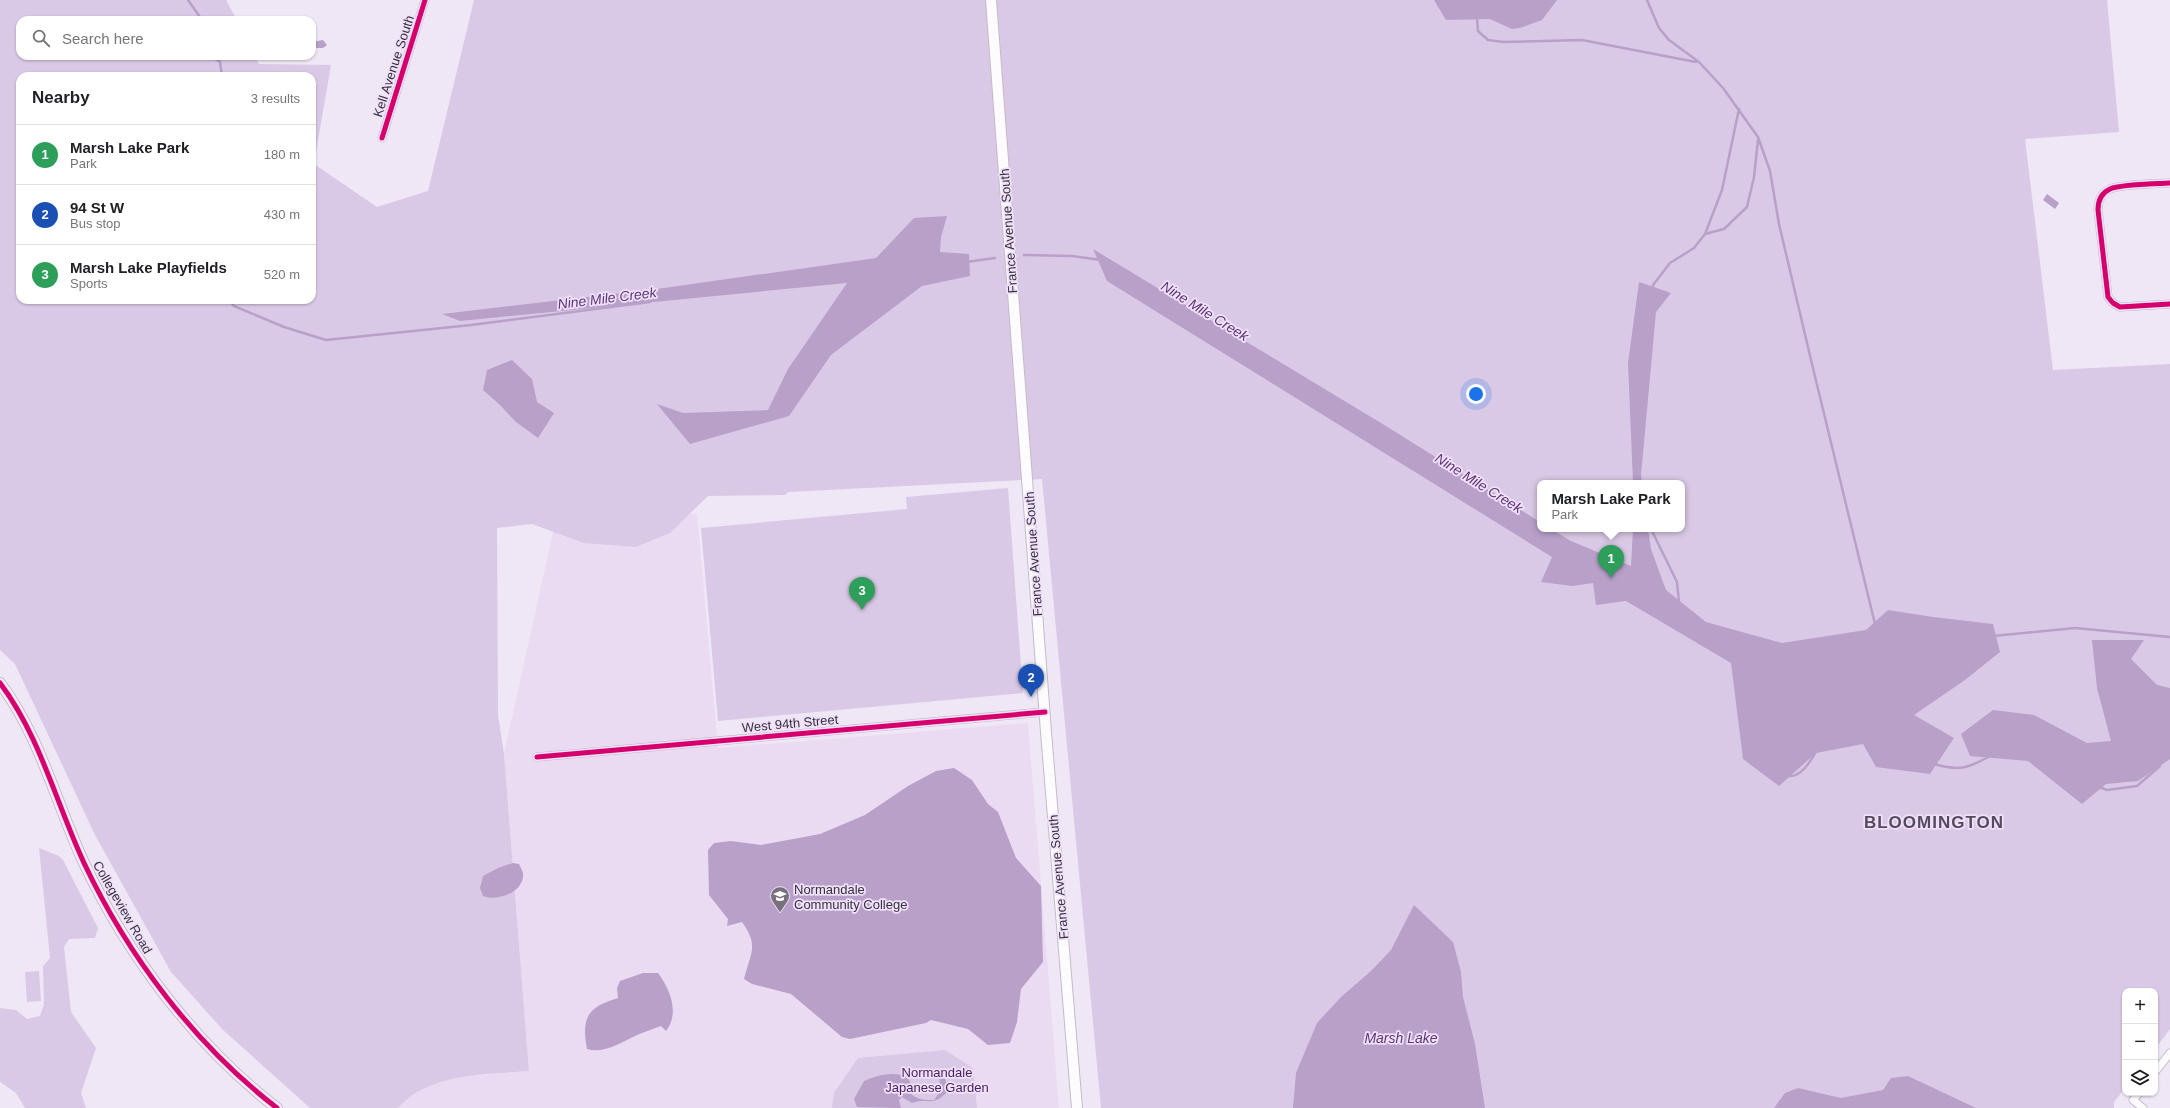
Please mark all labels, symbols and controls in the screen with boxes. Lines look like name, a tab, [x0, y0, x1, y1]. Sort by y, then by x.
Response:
street label: Kell Avenue South	[370, 13, 417, 119]
search box	[16, 16, 316, 60]
icon: search	[30, 27, 52, 49]
text: Search here	[62, 30, 144, 47]
text: Nearby	[32, 88, 90, 107]
text: 3 results	[251, 91, 300, 106]
text: Marsh Lake Park	[70, 139, 189, 156]
text: 1	[41, 147, 49, 162]
text: 180 m	[264, 147, 300, 162]
text: Park	[70, 156, 97, 171]
street label: France Avenue South	[997, 168, 1020, 294]
text: 94 St W	[70, 199, 124, 216]
text: 2	[41, 207, 49, 222]
text: 430 m	[264, 207, 300, 222]
text: Bus stop	[70, 216, 121, 231]
text: Marsh Lake Playfields	[70, 259, 227, 276]
text: 3	[41, 267, 49, 282]
text: 520 m	[264, 267, 300, 282]
text: Sports	[70, 276, 108, 291]
water label: Nine Mile Creek	[1159, 278, 1252, 345]
water label: Nine Mile Creek	[557, 284, 658, 312]
your location	[1466, 384, 1486, 404]
water label: Nine Mile Creek	[1433, 450, 1526, 517]
popup	[1537, 480, 1685, 532]
text: Marsh Lake Park	[1551, 490, 1671, 507]
street label: France Avenue South	[1022, 491, 1045, 617]
text: Park	[1551, 507, 1578, 522]
pin: 1	[1598, 545, 1624, 578]
pin: 3	[849, 577, 875, 610]
pin: 2	[1018, 664, 1044, 697]
street label: West 94th Street	[741, 712, 839, 735]
district label: BLOOMINGTON	[1864, 813, 2004, 832]
street label: France Avenue South	[1046, 814, 1071, 940]
street label: Collegeview Road	[90, 858, 155, 956]
place label: Normandale Community College	[794, 882, 907, 912]
school or university icon: Normandale Community College	[769, 885, 791, 913]
map controls	[2122, 988, 2158, 1096]
button: +	[2122, 988, 2158, 1024]
button: −	[2122, 1024, 2158, 1060]
water label: Marsh Lake	[1364, 1030, 1438, 1046]
button: layers	[2122, 1060, 2158, 1096]
park label: Normandale Japanese Garden	[885, 1065, 989, 1095]

